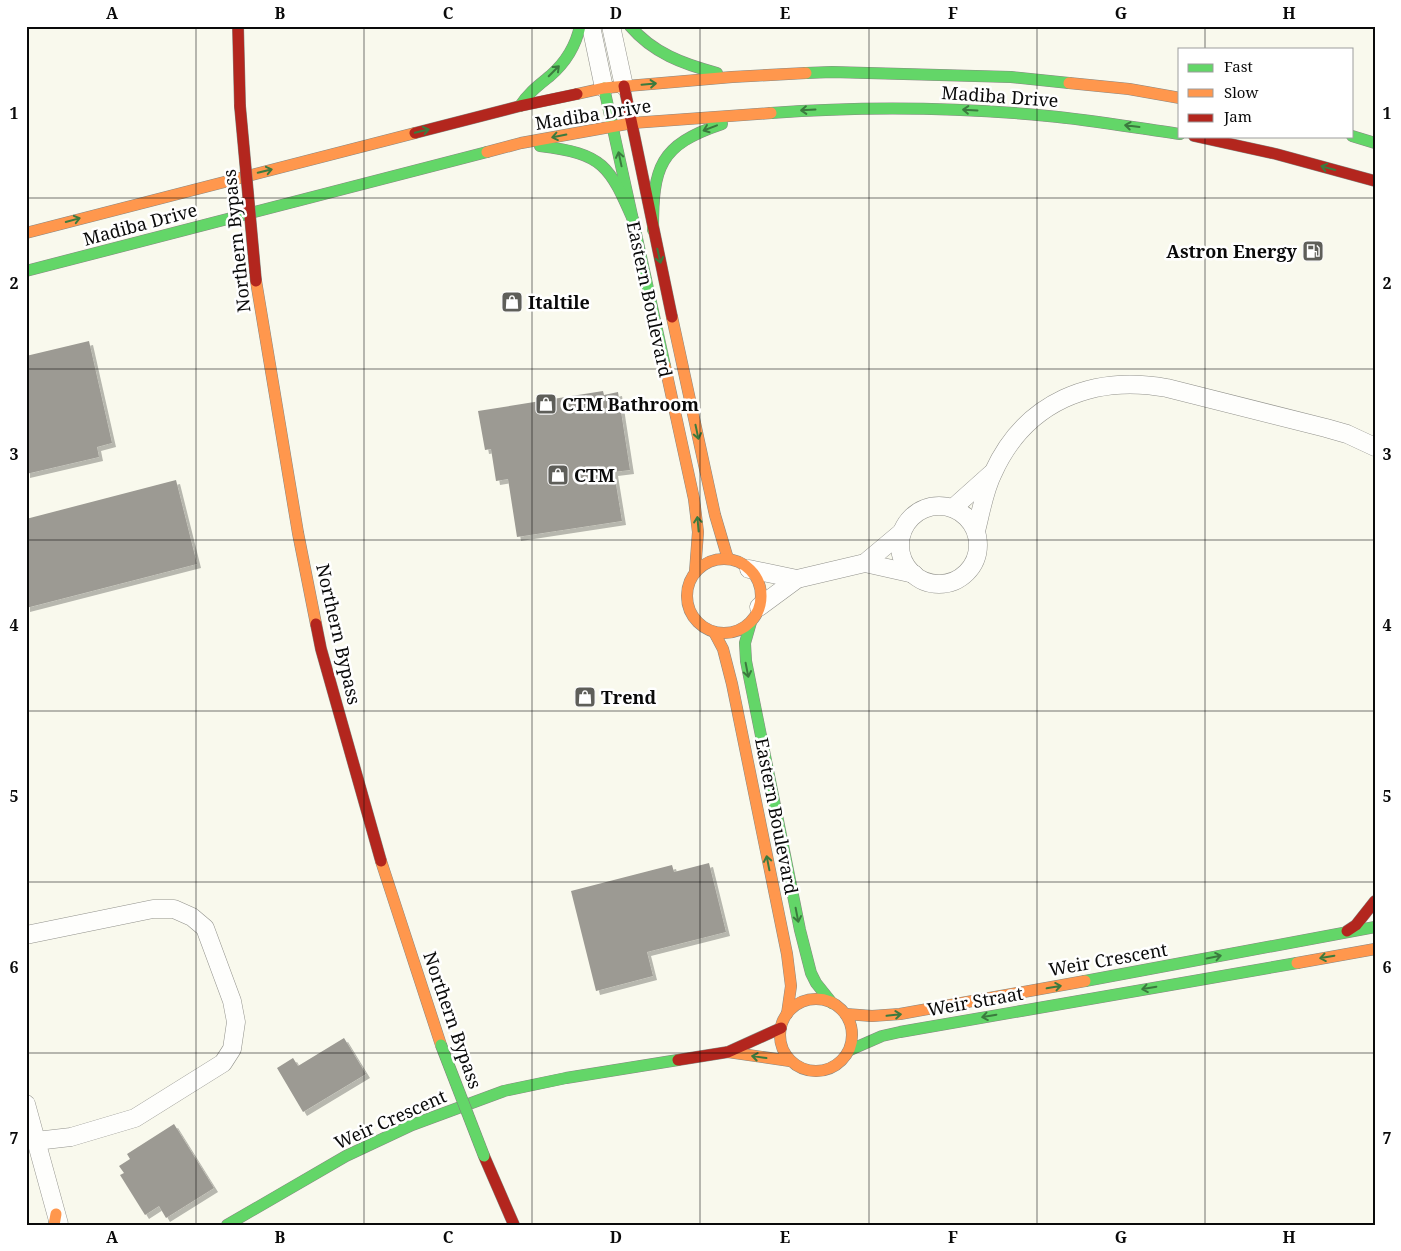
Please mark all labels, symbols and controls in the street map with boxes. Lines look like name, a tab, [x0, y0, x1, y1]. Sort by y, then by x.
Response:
text: A	[106, 2, 119, 24]
text: B	[275, 2, 286, 24]
text: C	[443, 2, 454, 24]
text: D	[610, 2, 622, 24]
text: E	[780, 2, 790, 24]
text: F	[948, 2, 958, 24]
text: G	[1115, 2, 1127, 24]
text: H	[1282, 2, 1296, 24]
legend	[1178, 48, 1354, 138]
text: Fast	[1224, 56, 1253, 76]
one-way arrow	[548, 65, 560, 78]
one-way arrow	[641, 79, 657, 89]
street label: Madiba Drive	[941, 80, 1059, 112]
text: Slow	[1224, 82, 1258, 102]
street label: Madiba Drive	[533, 93, 653, 135]
text: 1	[9, 102, 19, 124]
text: 1	[1382, 102, 1392, 124]
one-way arrow	[800, 105, 816, 114]
one-way arrow	[962, 106, 978, 115]
text: Jam	[1223, 106, 1252, 126]
one-way arrow	[1124, 121, 1140, 131]
one-way arrow	[703, 124, 718, 133]
one-way arrow	[414, 126, 430, 135]
one-way arrow	[552, 132, 568, 141]
one-way arrow	[615, 152, 624, 168]
one-way arrow	[1320, 163, 1336, 172]
one-way arrow	[256, 166, 272, 175]
street label: Northern Bypass	[217, 168, 255, 314]
street label: Madiba Drive	[80, 197, 200, 251]
one-way arrow	[65, 215, 81, 225]
street label: Eastern Boulevard	[622, 219, 678, 379]
place label: Astron Energy	[1166, 239, 1298, 263]
fuel station icon: Astron Energy	[1301, 239, 1325, 263]
one-way arrow	[655, 248, 664, 264]
text: 2	[9, 272, 19, 294]
text: 2	[1382, 272, 1392, 294]
shop icon: Italtile	[500, 290, 524, 314]
place label: Italtile	[528, 290, 590, 314]
shop icon: CTM Bathroom	[534, 392, 558, 416]
place label: CTM Bathroom	[562, 392, 699, 416]
one-way arrow	[693, 424, 702, 440]
text: 3	[9, 443, 19, 465]
text: 3	[1382, 443, 1392, 465]
shop icon: CTM	[546, 463, 570, 487]
place label: CTM	[574, 463, 615, 487]
one-way arrow	[693, 516, 702, 532]
street label: Northern Bypass	[311, 561, 367, 707]
text: 4	[9, 614, 19, 636]
text: 4	[1382, 614, 1392, 636]
one-way arrow	[743, 662, 753, 678]
shop icon: Trend	[573, 685, 597, 709]
place label: Trend	[601, 685, 656, 709]
street label: Eastern Boulevard	[750, 736, 804, 896]
text: 5	[9, 785, 19, 807]
text: 5	[1382, 785, 1392, 807]
one-way arrow	[763, 855, 773, 871]
one-way arrow	[793, 907, 803, 923]
street label: Weir Crescent	[1047, 937, 1169, 981]
street label: Northern Bypass	[418, 948, 488, 1092]
one-way arrow	[1206, 952, 1222, 961]
one-way arrow	[1319, 953, 1335, 963]
text: 6	[9, 956, 19, 978]
text: 6	[1382, 956, 1392, 978]
street label: Weir Straat	[925, 981, 1025, 1021]
one-way arrow	[1046, 981, 1062, 991]
one-way arrow	[1142, 984, 1158, 994]
one-way arrow	[886, 1010, 902, 1020]
one-way arrow	[982, 1012, 998, 1022]
one-way arrow	[751, 1051, 767, 1061]
street label: Weir Crescent	[330, 1084, 450, 1154]
text: 7	[9, 1127, 19, 1149]
text: 7	[1382, 1127, 1392, 1149]
text: A	[106, 1226, 119, 1248]
text: B	[275, 1226, 286, 1248]
text: C	[443, 1226, 454, 1248]
text: D	[610, 1226, 622, 1248]
text: E	[780, 1226, 790, 1248]
text: F	[948, 1226, 958, 1248]
text: G	[1115, 1226, 1127, 1248]
text: H	[1282, 1226, 1296, 1248]

